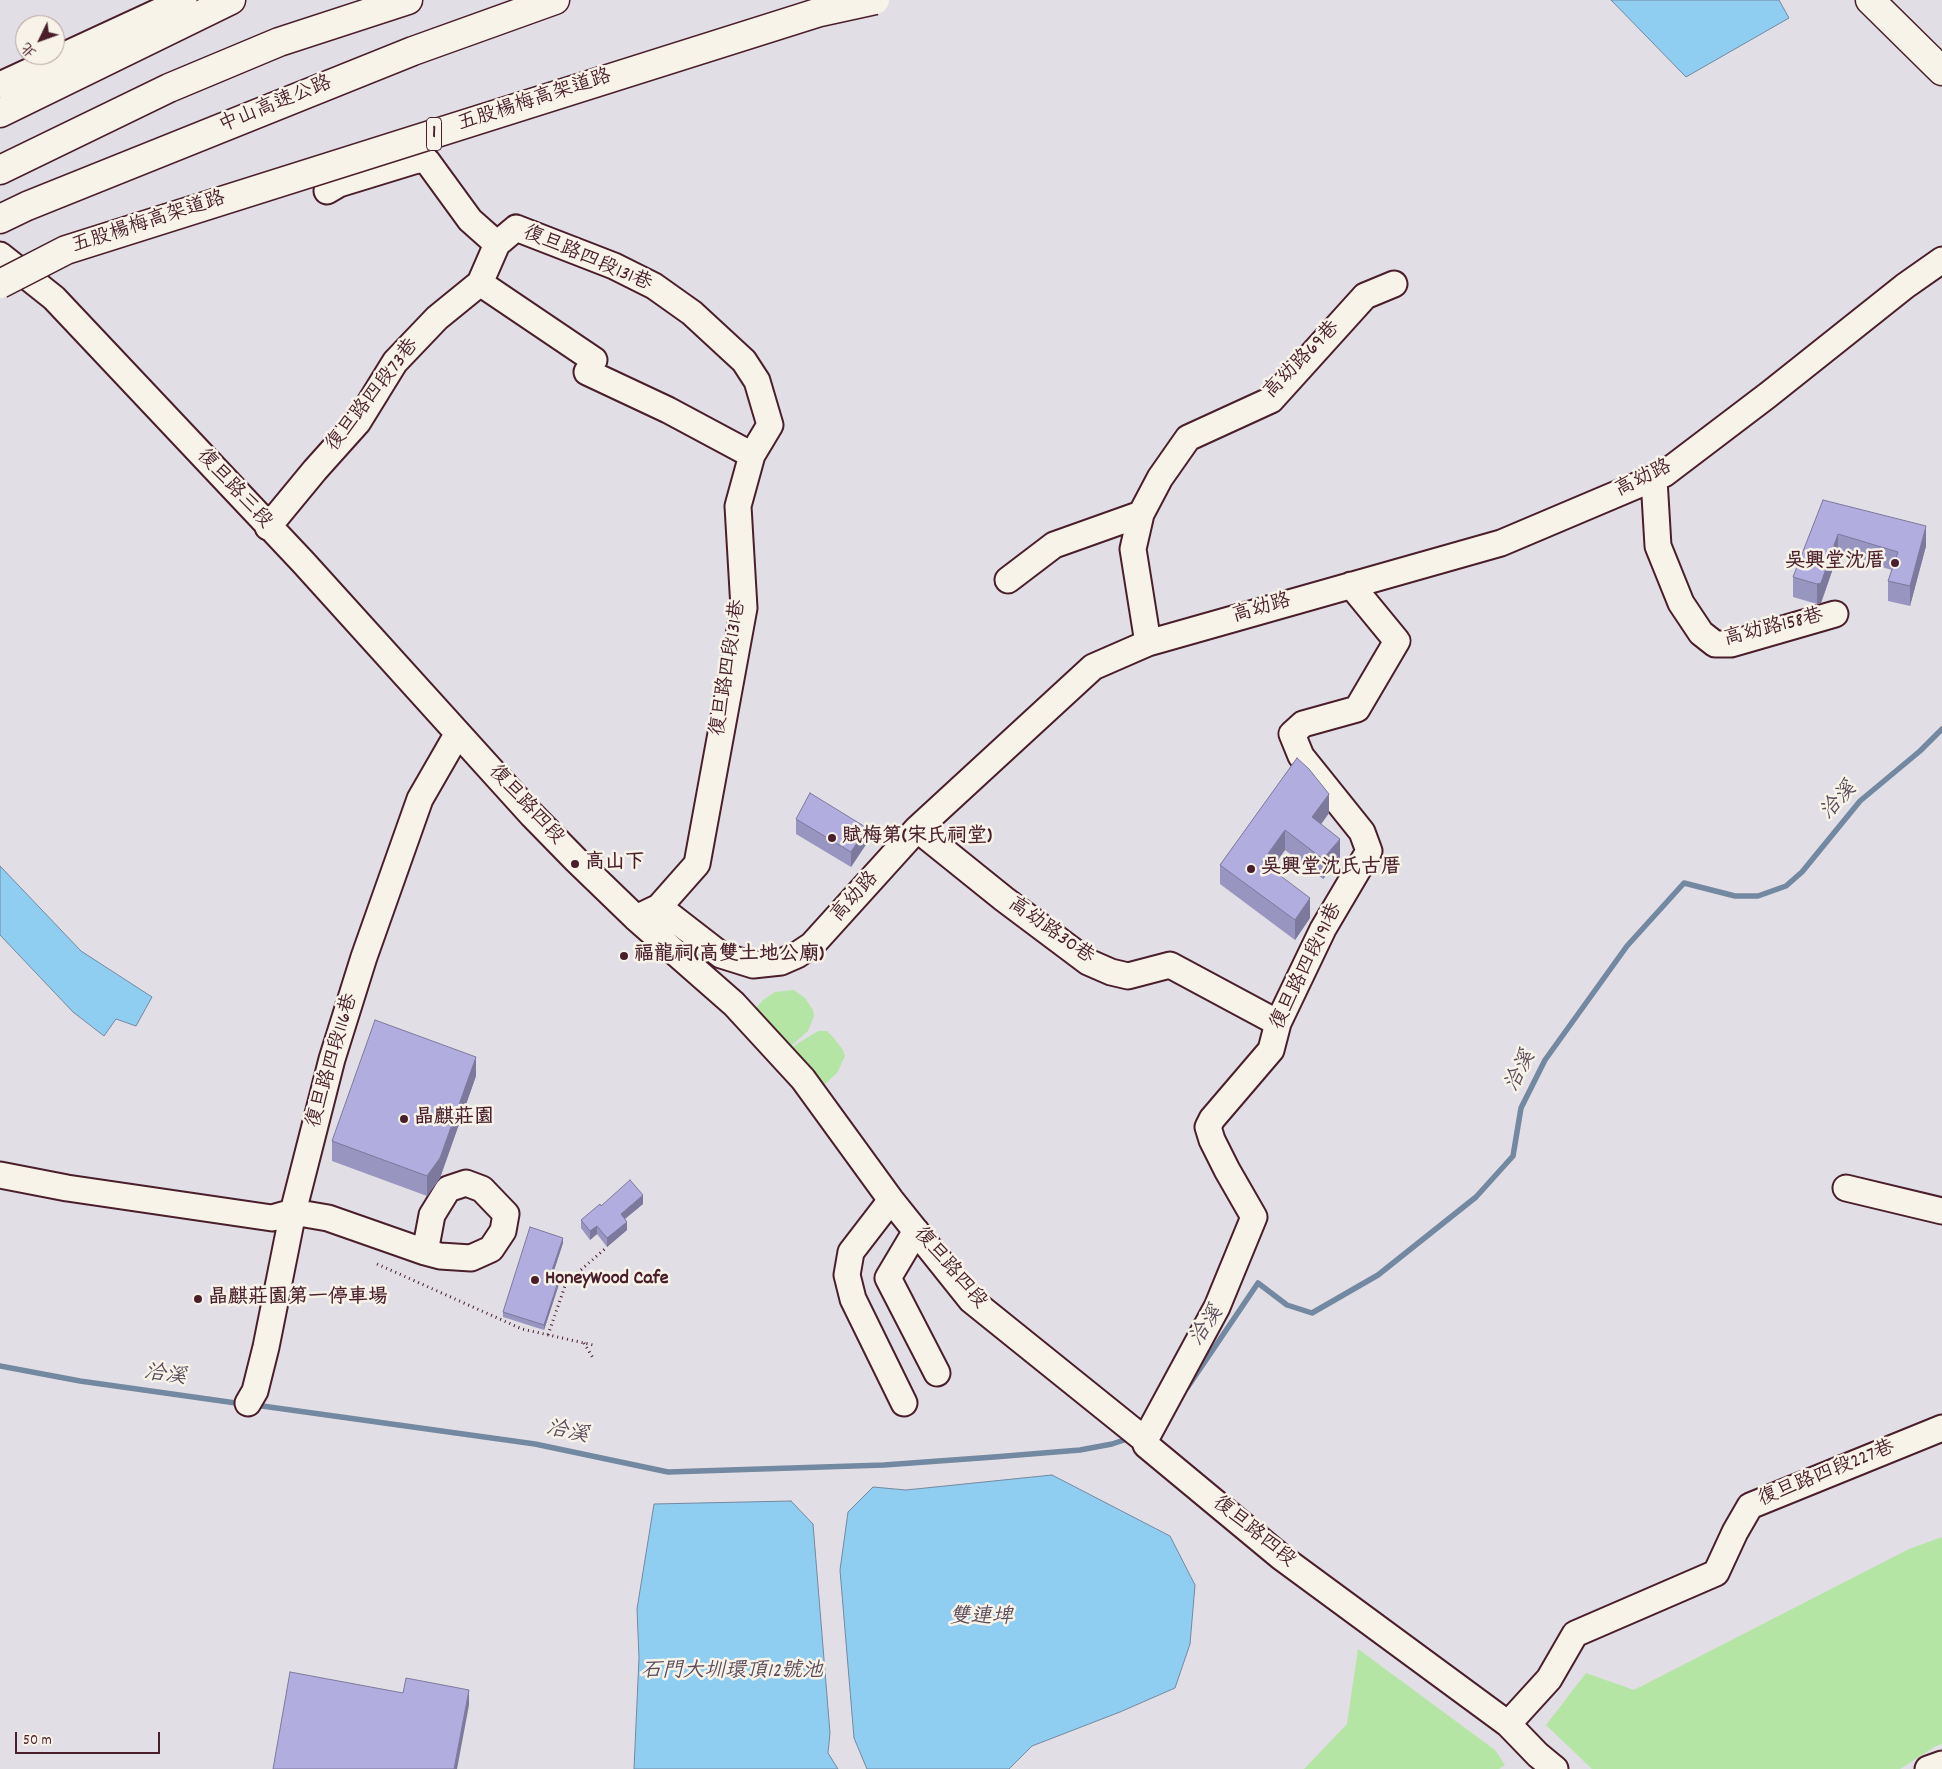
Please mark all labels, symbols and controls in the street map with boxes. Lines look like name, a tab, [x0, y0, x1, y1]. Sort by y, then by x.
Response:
north arrow	[15, 15, 65, 65]
text: 北	[17, 37, 42, 61]
street label: 五股楊梅高架道路	[455, 66, 615, 138]
street label: 中山高速公路	[216, 72, 336, 140]
road number: 1	[426, 118, 442, 150]
street label: 五股楊梅高架道路	[69, 188, 229, 260]
street label: 復旦路四段131巷	[519, 222, 655, 298]
street label: 高幼路69巷	[1260, 317, 1346, 405]
street label: 復旦路四段73巷	[323, 335, 425, 457]
street label: 復旦路三段	[190, 445, 276, 535]
street label: 高幼路	[1612, 456, 1676, 504]
place label: 吳興堂沈厝	[1785, 551, 1885, 575]
marker: 吳興堂沈厝	[1889, 557, 1901, 569]
street label: 高幼路	[1230, 590, 1294, 630]
street label: 復旦路四段131巷	[707, 598, 753, 738]
street label: 高幼路158巷	[1722, 605, 1826, 653]
street label: 復旦路四段	[482, 761, 568, 851]
water label: 洽溪	[1817, 778, 1863, 826]
place label: 賦梅第(宋氏祠堂)	[842, 826, 992, 850]
marker: 賦梅第(宋氏祠堂)	[826, 832, 838, 844]
place label: 高山下	[585, 852, 645, 876]
place label: 吳興堂沈氏古厝	[1261, 857, 1401, 881]
marker: 高山下	[569, 858, 581, 870]
marker: 吳興堂沈氏古厝	[1245, 863, 1257, 875]
street label: 高幼路	[827, 868, 885, 928]
street label: 高幼路30巷	[1002, 894, 1098, 970]
street label: 復旦路四段191巷	[1267, 900, 1349, 1034]
place label: 福龍祠(高雙土地公廟)	[634, 944, 824, 968]
marker: 福龍祠(高雙土地公廟)	[618, 950, 630, 962]
street label: 復旦路四段116巷	[303, 991, 365, 1131]
water label: 洽溪	[1501, 1048, 1543, 1096]
place label: 晶麒莊園	[414, 1107, 494, 1131]
marker: 晶麒莊園	[398, 1113, 410, 1125]
street label: 復旦路四段	[907, 1223, 991, 1315]
place label: HoneyWood Cafe	[545, 1268, 669, 1292]
marker: HoneyWood Cafe	[529, 1274, 541, 1286]
place label: 晶麒莊園第一停車場	[208, 1287, 388, 1311]
marker: 晶麒莊園第一停車場	[192, 1293, 204, 1305]
water label: 洽溪	[1186, 1303, 1230, 1351]
water label: 洽溪	[142, 1362, 188, 1392]
water label: 洽溪	[544, 1417, 590, 1451]
street label: 復旦路四段227巷	[1755, 1437, 1899, 1513]
street label: 復旦路四段	[1207, 1492, 1299, 1574]
water label: 雙連埤	[950, 1606, 1012, 1632]
water label: 石門大圳環頂12號池	[641, 1660, 823, 1686]
scale bar	[18, 1722, 162, 1754]
text: 50 m	[23, 1730, 52, 1752]

